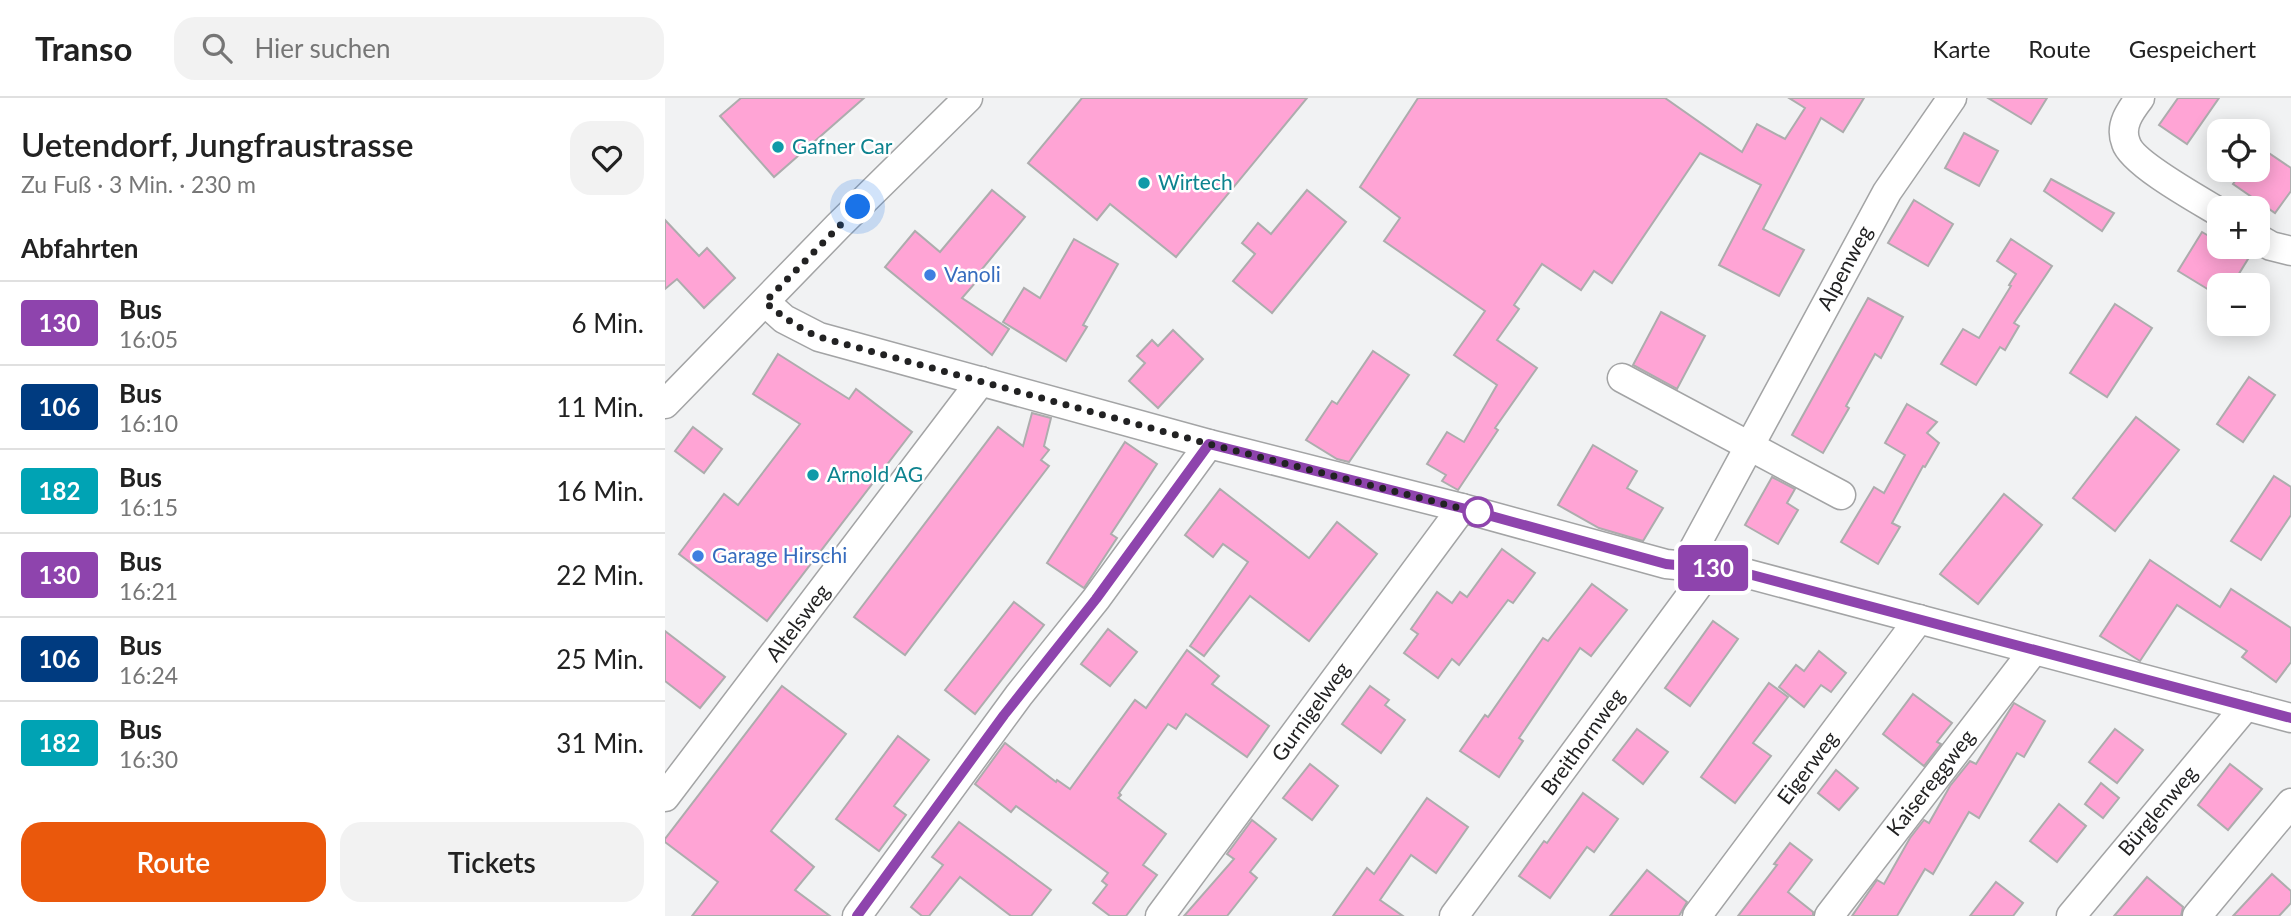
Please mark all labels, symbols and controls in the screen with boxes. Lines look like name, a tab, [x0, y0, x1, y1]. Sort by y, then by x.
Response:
search box	[174, 17, 664, 80]
text: Transo	[35, 28, 132, 68]
icon: search	[198, 29, 236, 67]
text: Hier suchen	[254, 32, 391, 64]
text: Karte	[1933, 34, 1990, 63]
text: Route	[2028, 34, 2091, 63]
text: Gespeichert	[2129, 34, 2256, 63]
map controls	[2207, 119, 2270, 336]
button: locate	[2207, 119, 2270, 182]
button: heart	[570, 121, 644, 195]
text: Uetendorf, Jungfraustrasse	[21, 124, 414, 164]
place label: Gafner Car	[792, 133, 893, 158]
marker: Gafner Car	[770, 139, 786, 155]
place label: Wirtech	[1158, 169, 1233, 194]
text: Zu Fuß · 3 Min. · 230 m	[21, 170, 256, 198]
marker: Wirtech	[1136, 175, 1152, 191]
your location	[840, 189, 875, 224]
button: +	[2207, 196, 2270, 259]
street label: Alpenweg	[1811, 221, 1876, 314]
text: Abfahrten	[21, 232, 139, 264]
place label: Vanoli	[944, 261, 1001, 286]
marker: Vanoli	[922, 267, 938, 283]
button: −	[2207, 273, 2270, 336]
text: Bus	[119, 293, 162, 325]
text: 6 Min.	[571, 307, 644, 339]
text: 130	[39, 308, 80, 337]
text: 16:05	[119, 325, 178, 353]
text: Bus	[119, 377, 162, 409]
text: 11 Min.	[556, 391, 644, 423]
text: 106	[39, 392, 80, 421]
text: 16:10	[119, 409, 178, 437]
text: Bus	[119, 461, 162, 493]
place label: Arnold AG	[827, 461, 923, 486]
marker: Arnold AG	[805, 467, 821, 483]
text: 16 Min.	[556, 475, 644, 507]
text: 182	[39, 476, 80, 505]
text: 16:15	[119, 493, 178, 521]
unlabelled marker	[1463, 497, 1493, 527]
place label: Garage Hirschi	[712, 542, 847, 567]
text: Bus	[119, 545, 162, 577]
line badge: 130	[1673, 545, 1753, 591]
marker: Garage Hirschi	[690, 548, 706, 564]
text: 130	[1692, 553, 1734, 582]
text: 22 Min.	[556, 559, 644, 591]
text: 130	[39, 560, 80, 589]
text: 16:21	[119, 577, 178, 605]
street label: Altelsweg	[760, 579, 834, 666]
text: Bus	[119, 629, 162, 661]
text: 25 Min.	[556, 643, 644, 675]
text: 106	[39, 644, 80, 673]
street label: Gurnigelweg	[1265, 657, 1354, 766]
text: 16:24	[119, 661, 178, 689]
street label: Breithornweg	[1535, 683, 1629, 799]
text: Bus	[119, 713, 162, 745]
street label: Kaisereggweg	[1881, 724, 1979, 840]
street label: Eigerweg	[1771, 726, 1842, 809]
text: 31 Min.	[556, 727, 644, 759]
text: 182	[39, 728, 80, 757]
text: 16:30	[119, 745, 178, 773]
street label: Bürglenweg	[2112, 760, 2202, 860]
button: Route	[21, 822, 326, 902]
button: Tickets	[340, 822, 644, 902]

